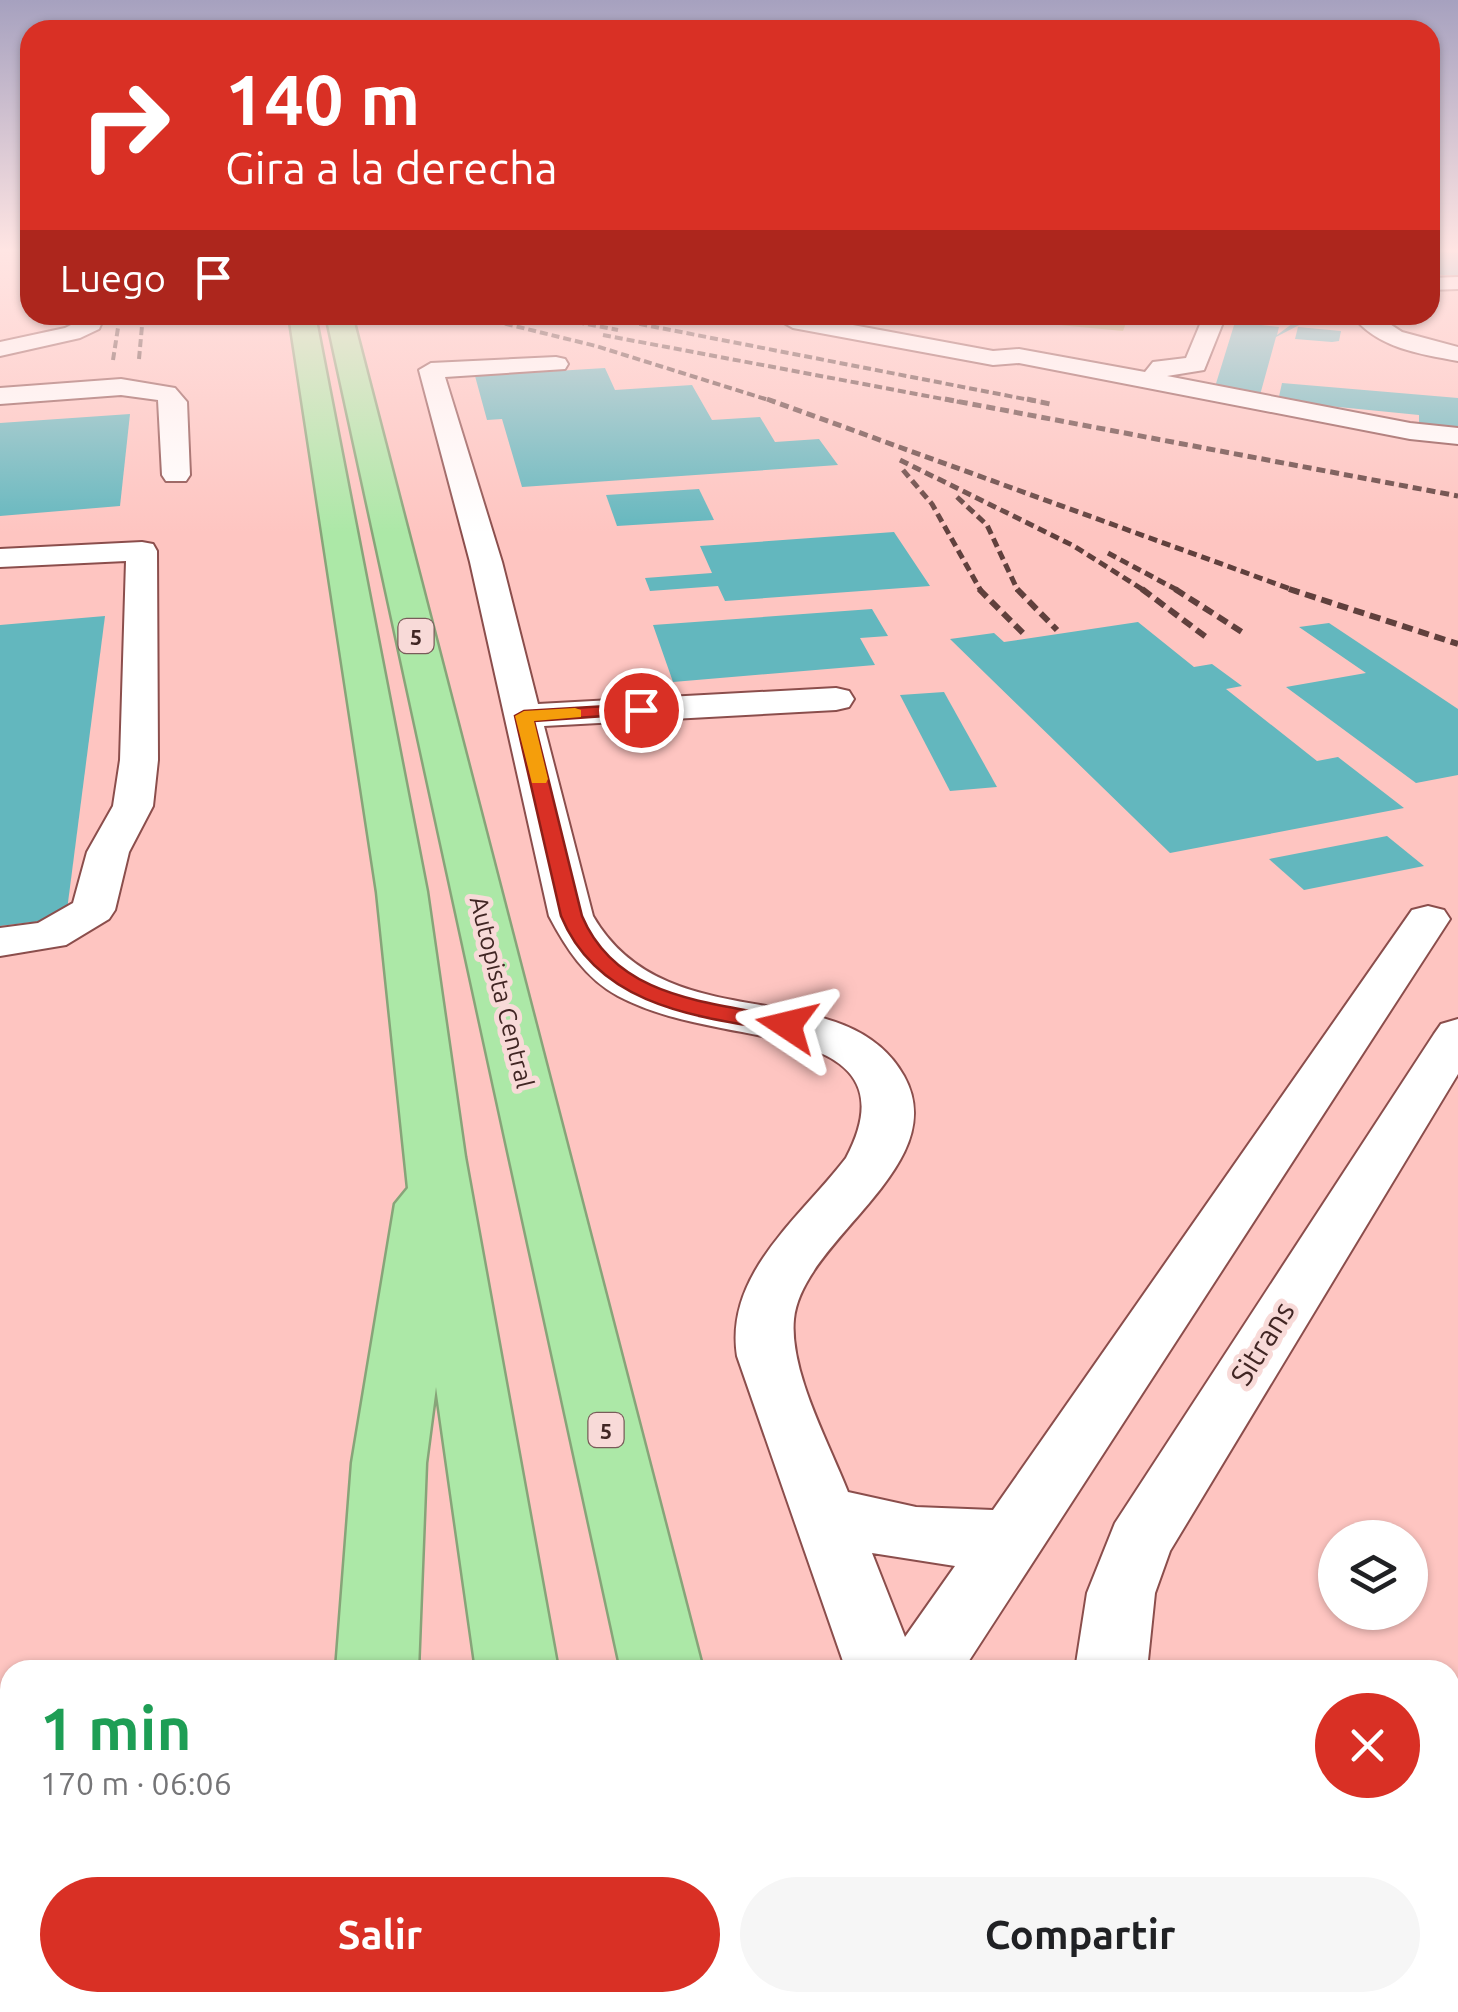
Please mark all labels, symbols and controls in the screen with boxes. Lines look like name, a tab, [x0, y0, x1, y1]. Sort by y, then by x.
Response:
icon: right	[60, 60, 190, 190]
text: 140 m	[225, 60, 420, 138]
text: Gira a la derecha	[225, 142, 558, 193]
icon: arrive	[186, 250, 241, 305]
text: Luego	[60, 257, 166, 299]
road number: 5	[398, 619, 434, 653]
pin	[599, 668, 684, 753]
icon: arrive	[614, 683, 669, 738]
street label: Autopista Central	[465, 893, 539, 1091]
position arrow	[735, 973, 839, 1077]
street label: Sitrans	[1223, 1295, 1301, 1391]
road number: 5	[588, 1413, 624, 1447]
map controls	[1318, 1520, 1428, 1630]
button: layers	[1318, 1520, 1428, 1630]
button: close	[1315, 1693, 1420, 1798]
text: 1 min	[40, 1694, 192, 1761]
text: 170 m · 06:06	[40, 1765, 232, 1801]
button: Salir	[40, 1877, 720, 1992]
button: Compartir	[740, 1877, 1420, 1992]

